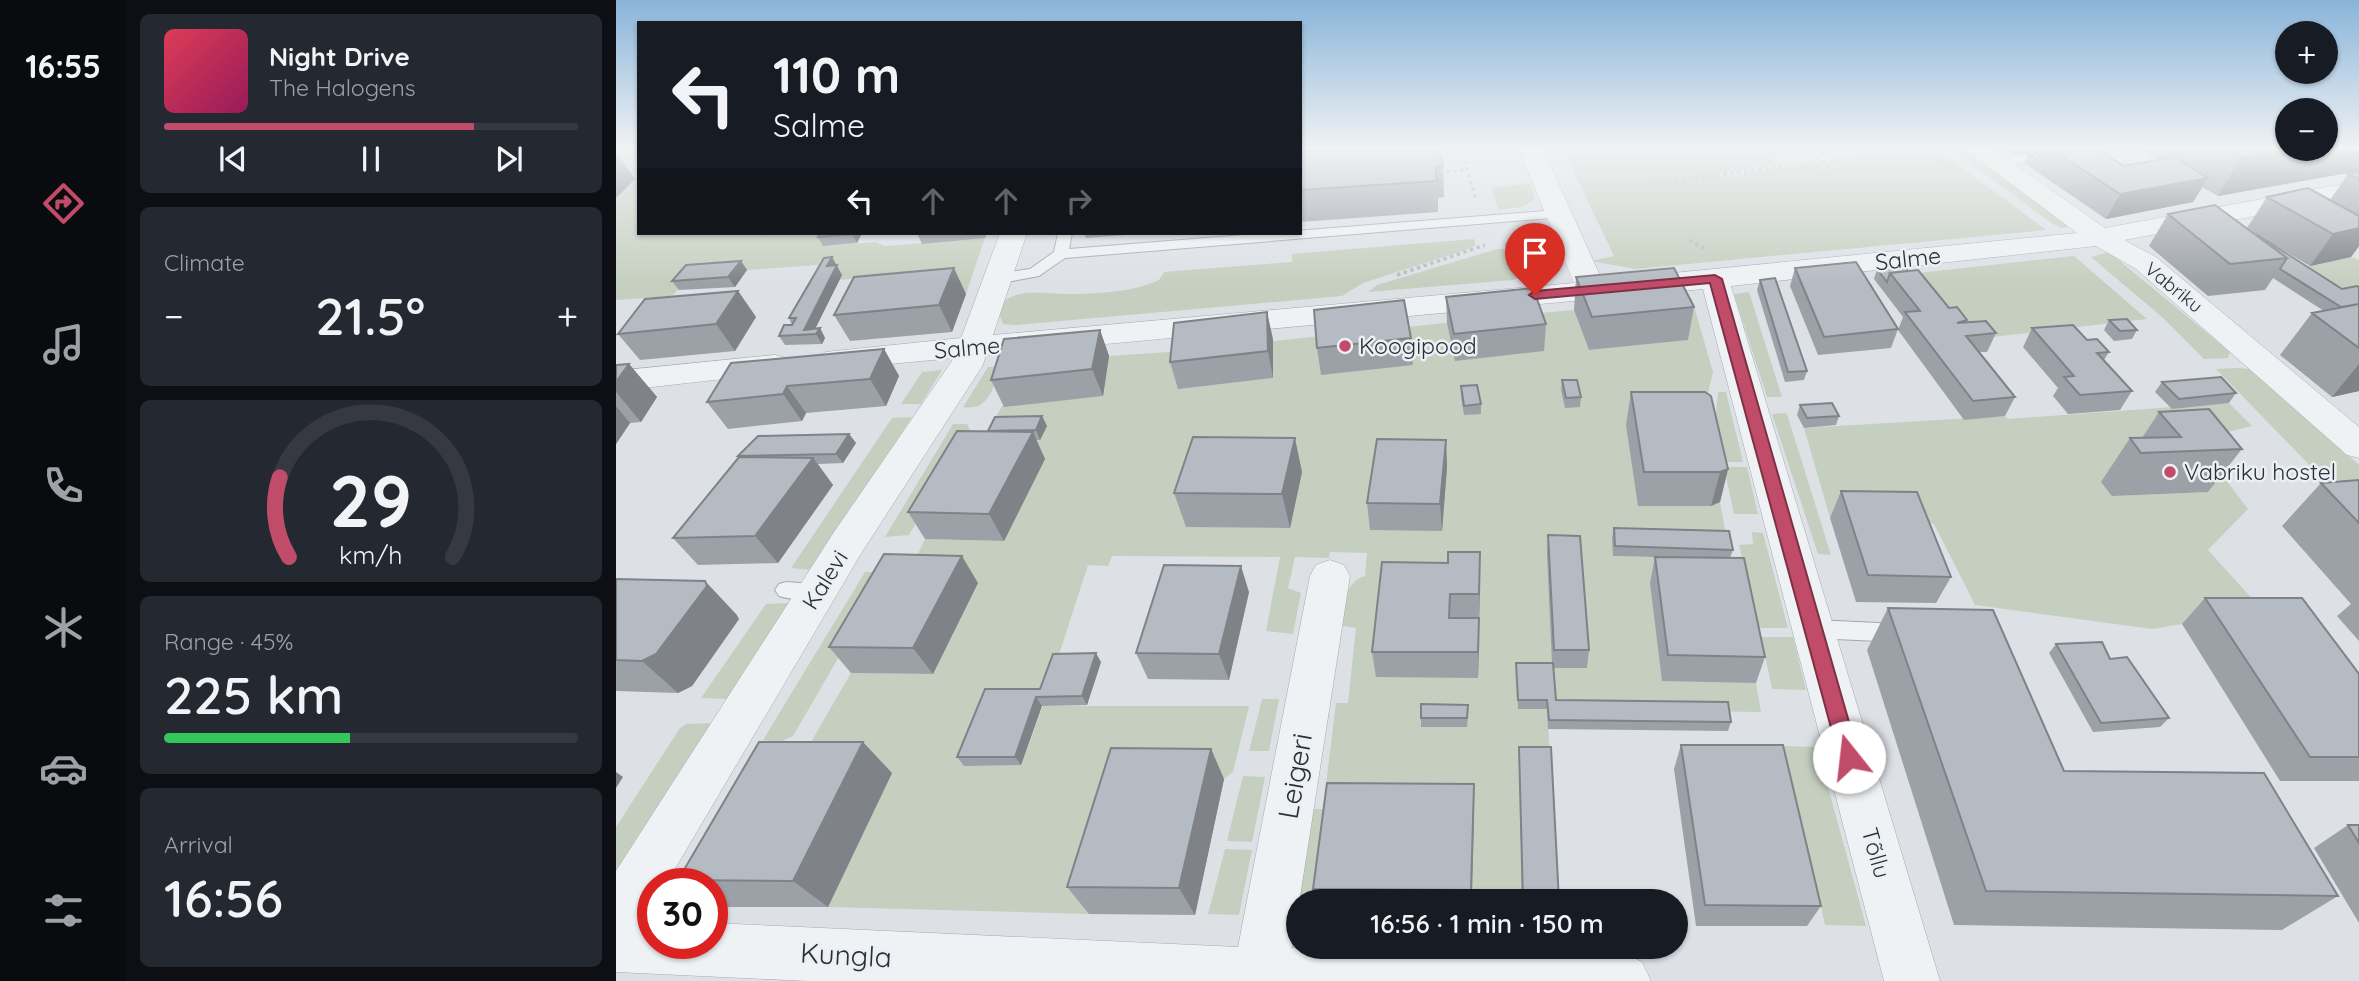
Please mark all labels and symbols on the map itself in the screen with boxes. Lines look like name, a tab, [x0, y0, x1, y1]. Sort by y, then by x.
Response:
pin	[1505, 223, 1565, 295]
street label: Salme	[1874, 241, 1942, 276]
street label: Vabriku	[2140, 256, 2208, 318]
street label: Salme	[933, 330, 1001, 365]
place label: Koogipood	[1359, 331, 1477, 360]
marker: Koogipood	[1337, 338, 1353, 354]
place label: Vabriku hostel	[2184, 457, 2336, 486]
marker: Vabriku hostel	[2162, 464, 2178, 480]
street label: Kalevi	[795, 545, 854, 615]
position arrow	[1812, 720, 1886, 794]
street label: Leigeri	[1270, 730, 1319, 821]
street label: Tõllu	[1855, 824, 1897, 882]
speed limit sign: 30	[637, 868, 728, 959]
street label: Kungla	[799, 935, 893, 974]

